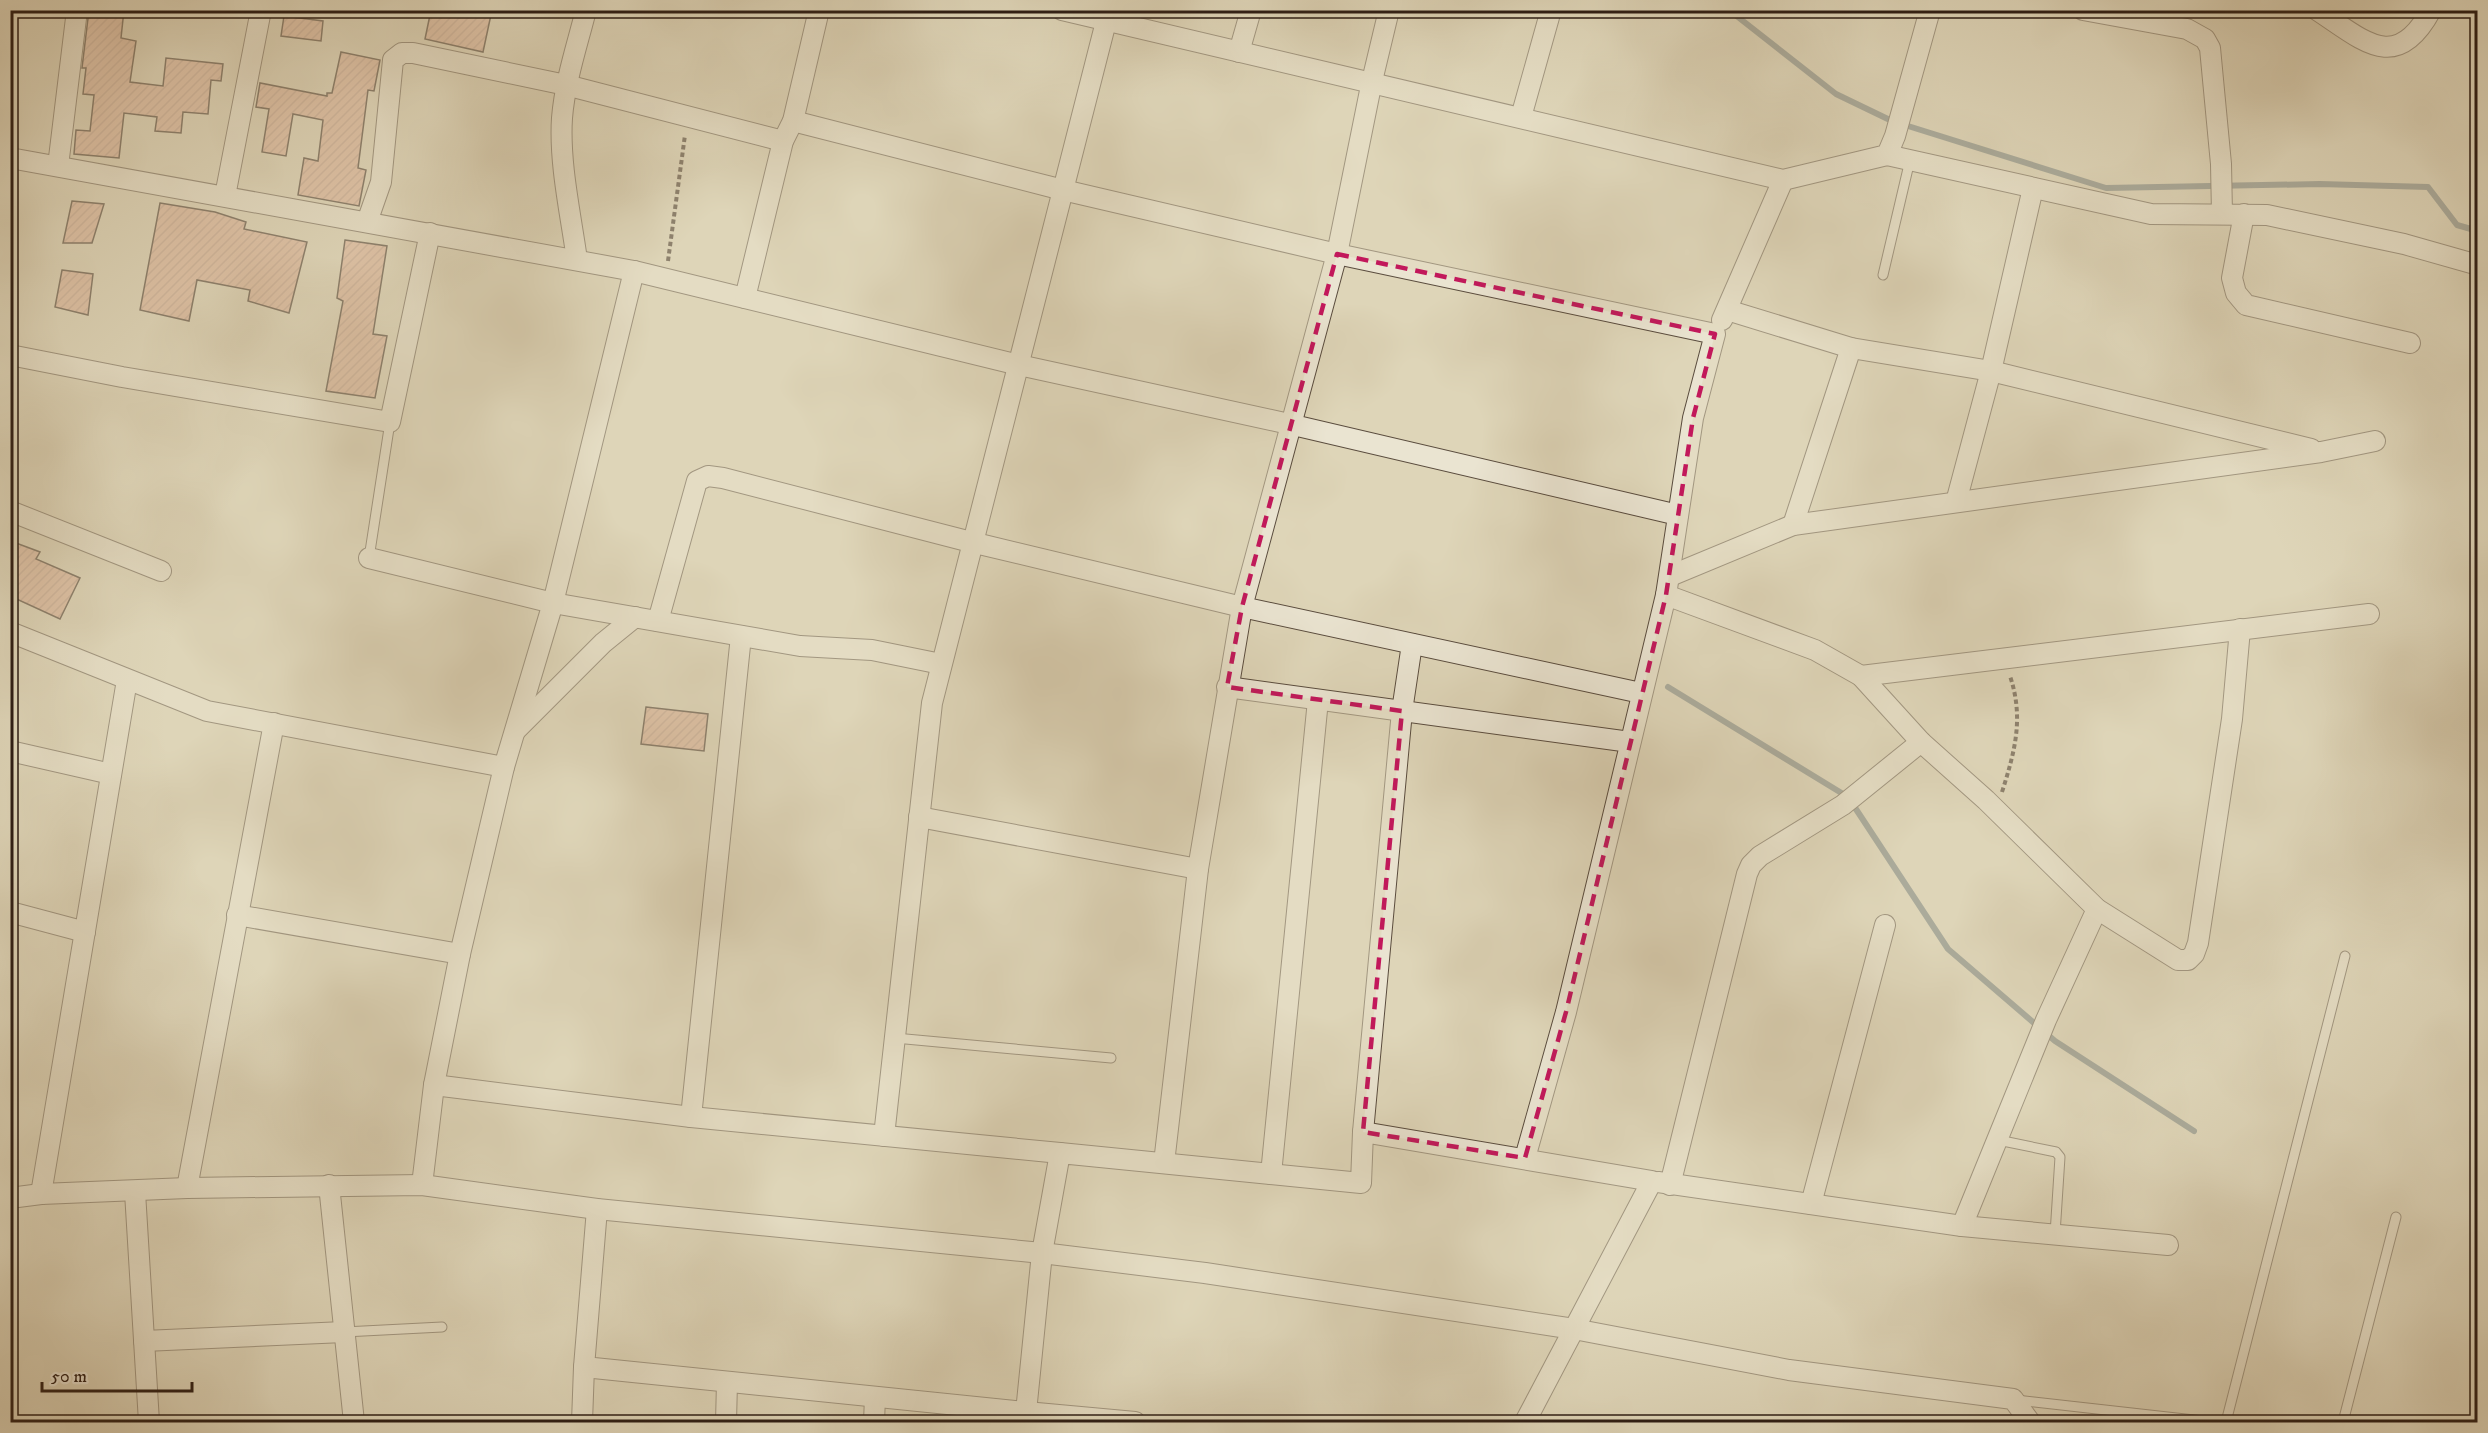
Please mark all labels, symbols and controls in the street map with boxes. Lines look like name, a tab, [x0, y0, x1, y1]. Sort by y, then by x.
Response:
scale bar	[42, 1355, 192, 1393]
text: 50 m	[51, 1366, 87, 1388]

